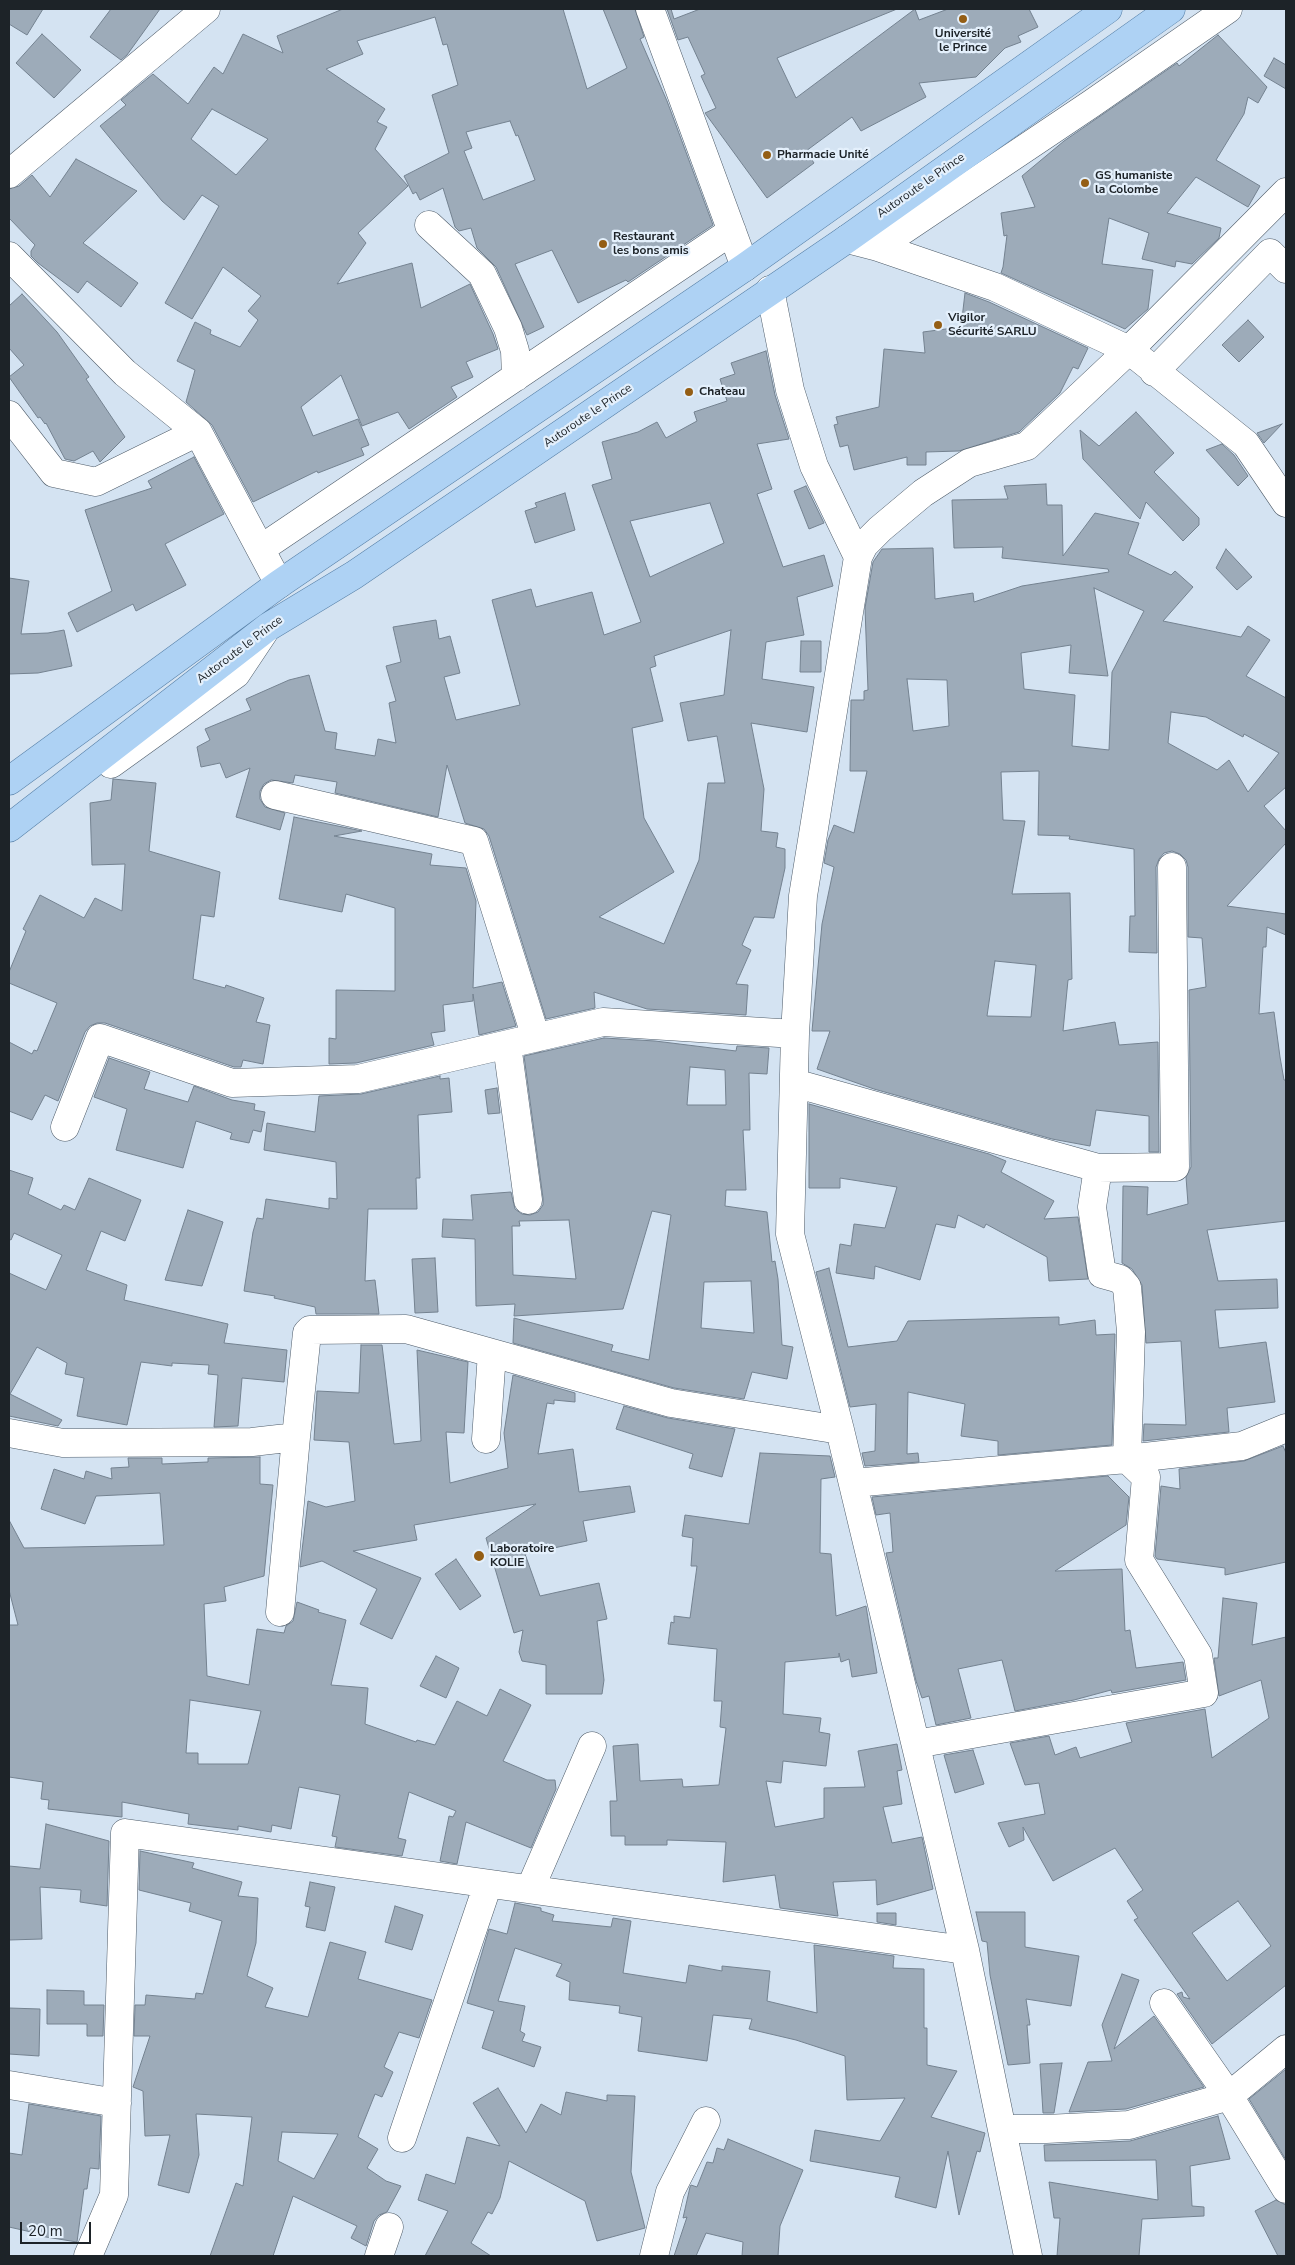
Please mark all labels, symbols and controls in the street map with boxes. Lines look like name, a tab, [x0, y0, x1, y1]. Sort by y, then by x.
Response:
marker: Université le Prince	[957, 13, 969, 25]
place label: Université le Prince	[935, 27, 991, 55]
place label: Pharmacie Unité	[777, 148, 869, 162]
marker: Pharmacie Unité	[761, 149, 773, 161]
street label: Autoroute le Prince	[874, 150, 968, 222]
place label: GS humaniste la Colombe	[1095, 169, 1173, 197]
marker: GS humaniste la Colombe	[1079, 177, 1091, 189]
place label: Restaurant les bons amis	[613, 230, 689, 258]
marker: Restaurant les bons amis	[597, 238, 609, 250]
place label: Vigilor Sécurité SARLU	[948, 311, 1037, 339]
marker: Vigilor Sécurité SARLU	[932, 319, 944, 331]
street label: Autoroute le Prince	[541, 381, 635, 451]
place label: Chateau	[699, 385, 745, 399]
marker: Chateau	[683, 386, 695, 398]
street label: Autoroute le Prince	[194, 613, 286, 687]
place label: Laboratoire KOLIE	[490, 1542, 554, 1570]
marker: Laboratoire KOLIE	[472, 1549, 486, 1563]
scale bar	[22, 2212, 94, 2244]
text: 20 m	[28, 2221, 63, 2241]

